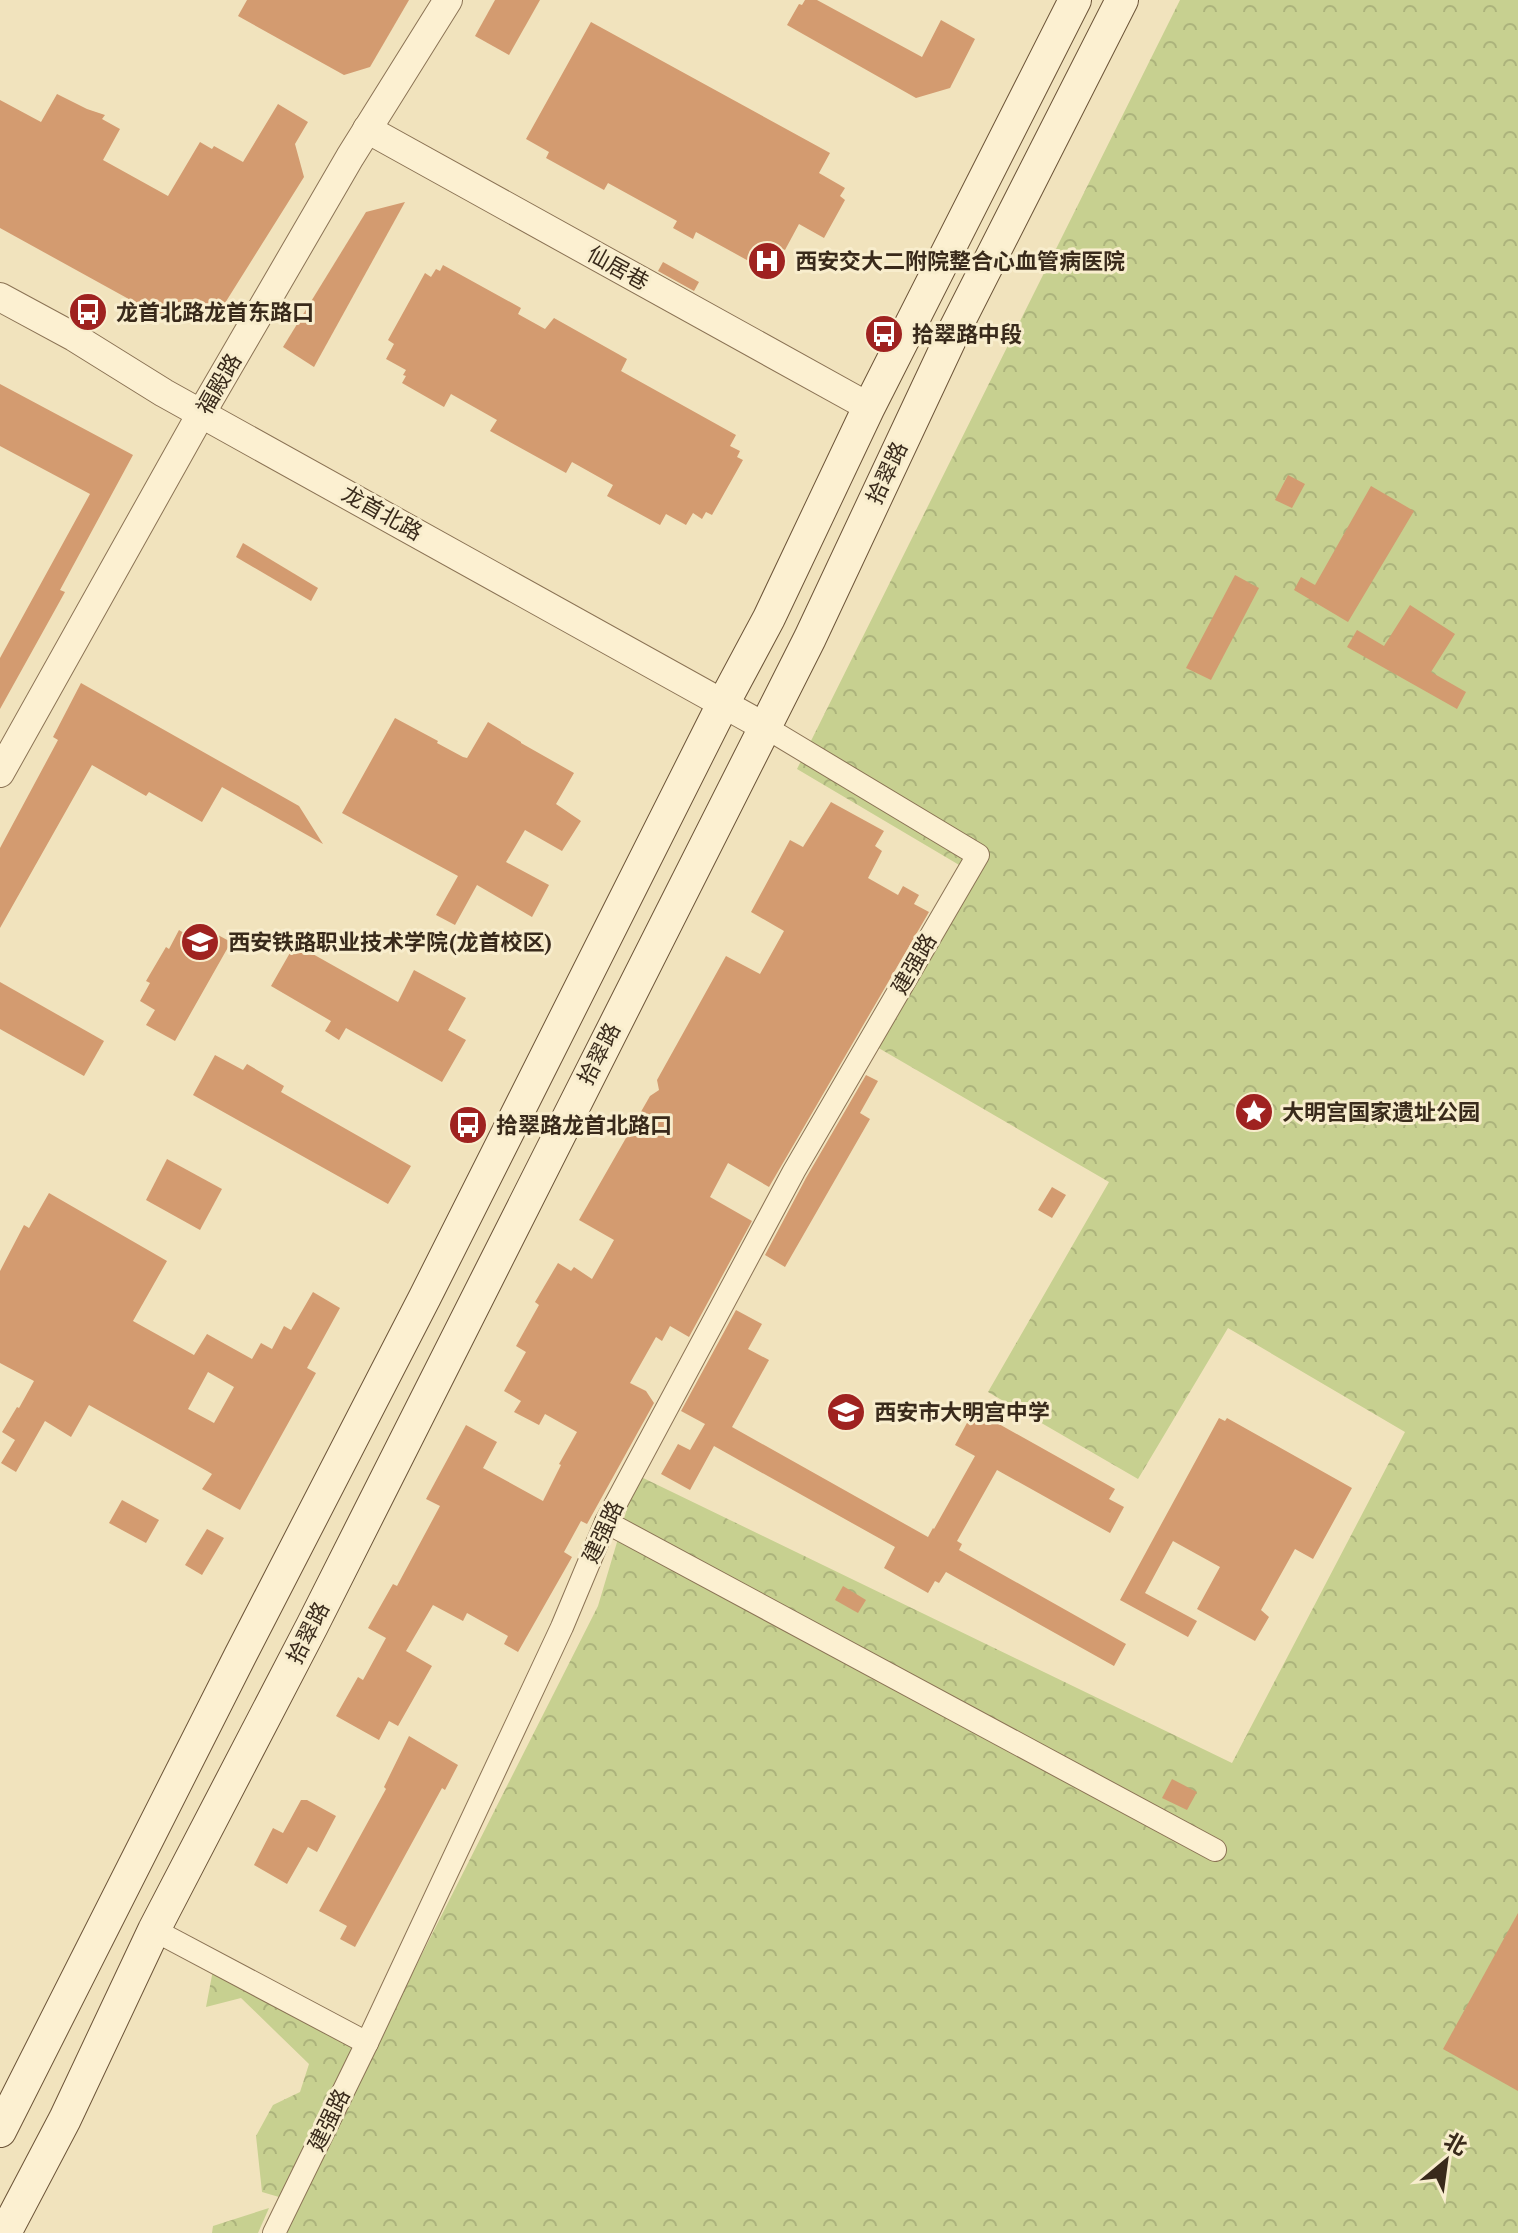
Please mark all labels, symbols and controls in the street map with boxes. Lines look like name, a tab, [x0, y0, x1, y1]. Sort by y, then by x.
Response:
hospital icon: 西安交大二附院整合心血管病医院	[746, 240, 788, 282]
street label: 仙居巷	[583, 241, 653, 295]
place label: 西安交大二附院整合心血管病医院	[795, 249, 1125, 274]
bus stop icon: 龙首北路龙首东路口	[67, 291, 109, 333]
place label: 龙首北路龙首东路口	[116, 300, 314, 325]
bus stop icon: 拾翠路中段	[863, 313, 905, 355]
place label: 拾翠路中段	[912, 322, 1022, 347]
street label: 福殿路	[192, 349, 246, 419]
street label: 拾翠路	[862, 438, 912, 508]
street label: 龙首北路	[337, 481, 427, 545]
school or university icon: 西安铁路职业技术学院(龙首校区)	[179, 921, 221, 963]
street label: 建强路	[887, 929, 941, 999]
place label: 西安铁路职业技术学院(龙首校区)	[228, 930, 553, 956]
street label: 拾翠路	[573, 1019, 625, 1089]
place icon: 大明宫国家遗址公园	[1233, 1091, 1275, 1133]
place label: 大明宫国家遗址公园	[1282, 1100, 1480, 1125]
bus stop icon: 拾翠路龙首北路口	[447, 1104, 489, 1146]
place label: 拾翠路龙首北路口	[496, 1113, 672, 1138]
school or university icon: 西安市大明宫中学	[825, 1391, 867, 1433]
place label: 西安市大明宫中学	[874, 1400, 1050, 1425]
street label: 建强路	[578, 1497, 628, 1567]
street label: 拾翠路	[282, 1598, 334, 1668]
street label: 建强路	[303, 2085, 355, 2155]
north arrow	[1406, 2121, 1486, 2201]
text: 北	[1440, 2128, 1471, 2160]

